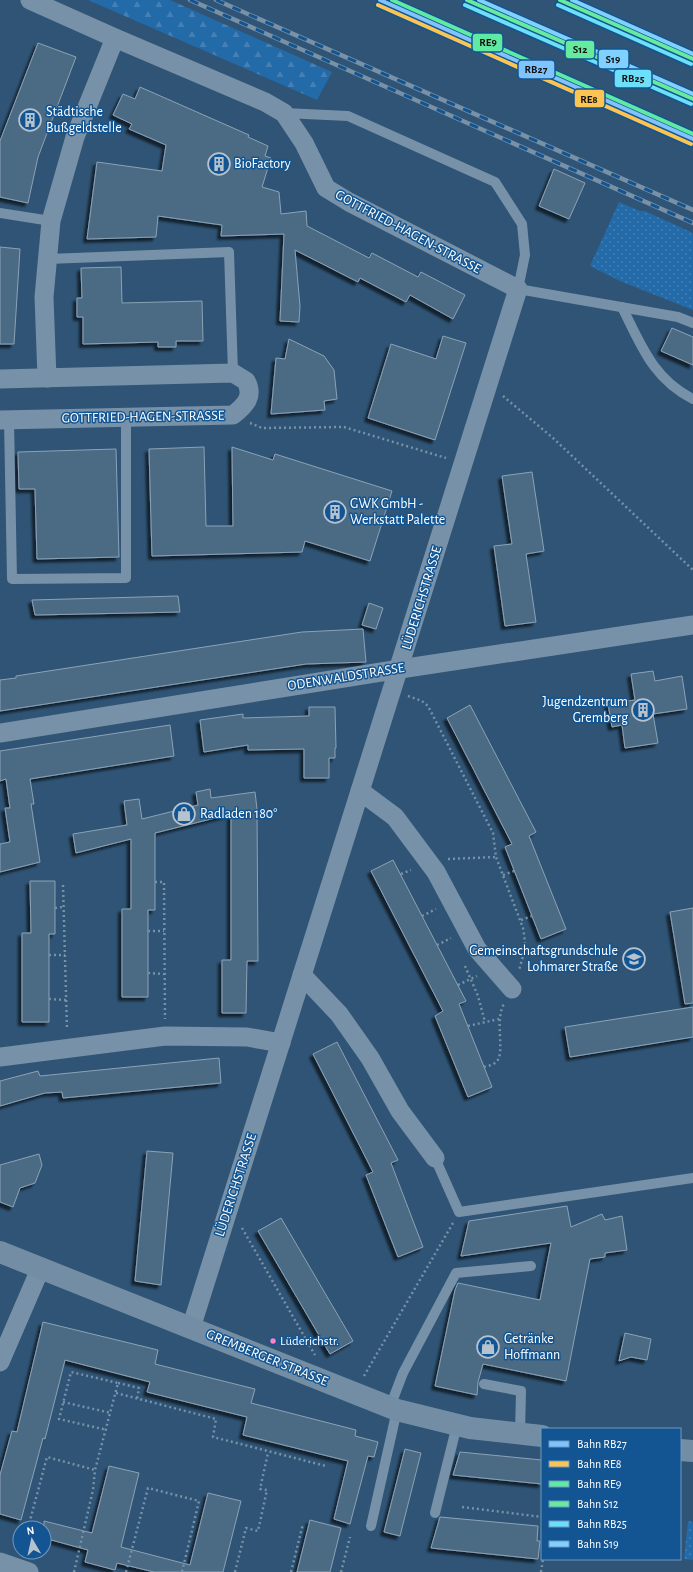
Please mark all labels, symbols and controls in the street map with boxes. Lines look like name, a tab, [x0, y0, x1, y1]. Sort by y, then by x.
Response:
line badge: RE9	[472, 33, 503, 52]
text: RE9	[479, 37, 497, 48]
line badge: S12	[565, 40, 595, 59]
text: S12	[573, 44, 587, 55]
line badge: S19	[598, 49, 629, 69]
text: S19	[606, 54, 620, 65]
line badge: RB27	[518, 60, 555, 79]
text: RB27	[525, 64, 548, 75]
line badge: RB25	[614, 69, 652, 88]
text: RB25	[622, 73, 645, 84]
line badge: RE8	[574, 89, 605, 108]
text: RE8	[580, 94, 598, 105]
place label: Städtische Bußgeldstelle	[46, 105, 122, 135]
building icon: Städtische Bußgeldstelle	[17, 107, 43, 133]
building icon: BioFactory	[206, 151, 232, 177]
place label: BioFactory	[234, 157, 291, 171]
street label: GOTTFRIED-HAGEN-STRASSE	[333, 188, 483, 277]
street label: GOTTFRIED-HAGEN-STRASSE	[61, 409, 225, 425]
place label: GWK GmbH - Werkstatt Palette	[350, 497, 445, 527]
building icon: GWK GmbH - Werkstatt Palette	[322, 499, 348, 525]
street label: LÜDERICHSTRASSE	[397, 543, 444, 652]
street label: ODENWALDSTRASSE	[287, 661, 406, 693]
place label: Jugendzentrum Gremberg	[542, 695, 628, 725]
building icon: Jugendzentrum Gremberg	[630, 697, 656, 723]
shop icon: Radladen 180°	[171, 801, 197, 827]
place label: Radladen 180°	[200, 807, 277, 821]
place label: Gemeinschaftsgrundschule Lohmarer Straße	[469, 944, 618, 974]
school or university icon: Gemeinschaftsgrundschule Lohmarer Straße	[621, 946, 647, 972]
street label: LÜDERICHSTRASSE	[210, 1131, 259, 1238]
street label: GREMBERGER STRASSE	[204, 1327, 330, 1389]
place label: Getränke Hoffmann	[504, 1332, 560, 1362]
shop icon: Getränke Hoffmann	[475, 1334, 501, 1360]
place label: Lüderichstr.	[280, 1335, 339, 1348]
marker: Lüderichstr.	[268, 1336, 278, 1346]
legend	[541, 1428, 681, 1560]
text: Bahn RB27	[577, 1438, 627, 1450]
text: Bahn RE8	[577, 1458, 622, 1470]
text: Bahn RE9	[577, 1478, 622, 1490]
text: Bahn S12	[577, 1498, 619, 1510]
text: Bahn RB25	[577, 1518, 627, 1530]
north arrow	[12, 1520, 52, 1560]
text: N	[26, 1525, 35, 1537]
text: Bahn S19	[577, 1538, 619, 1550]

